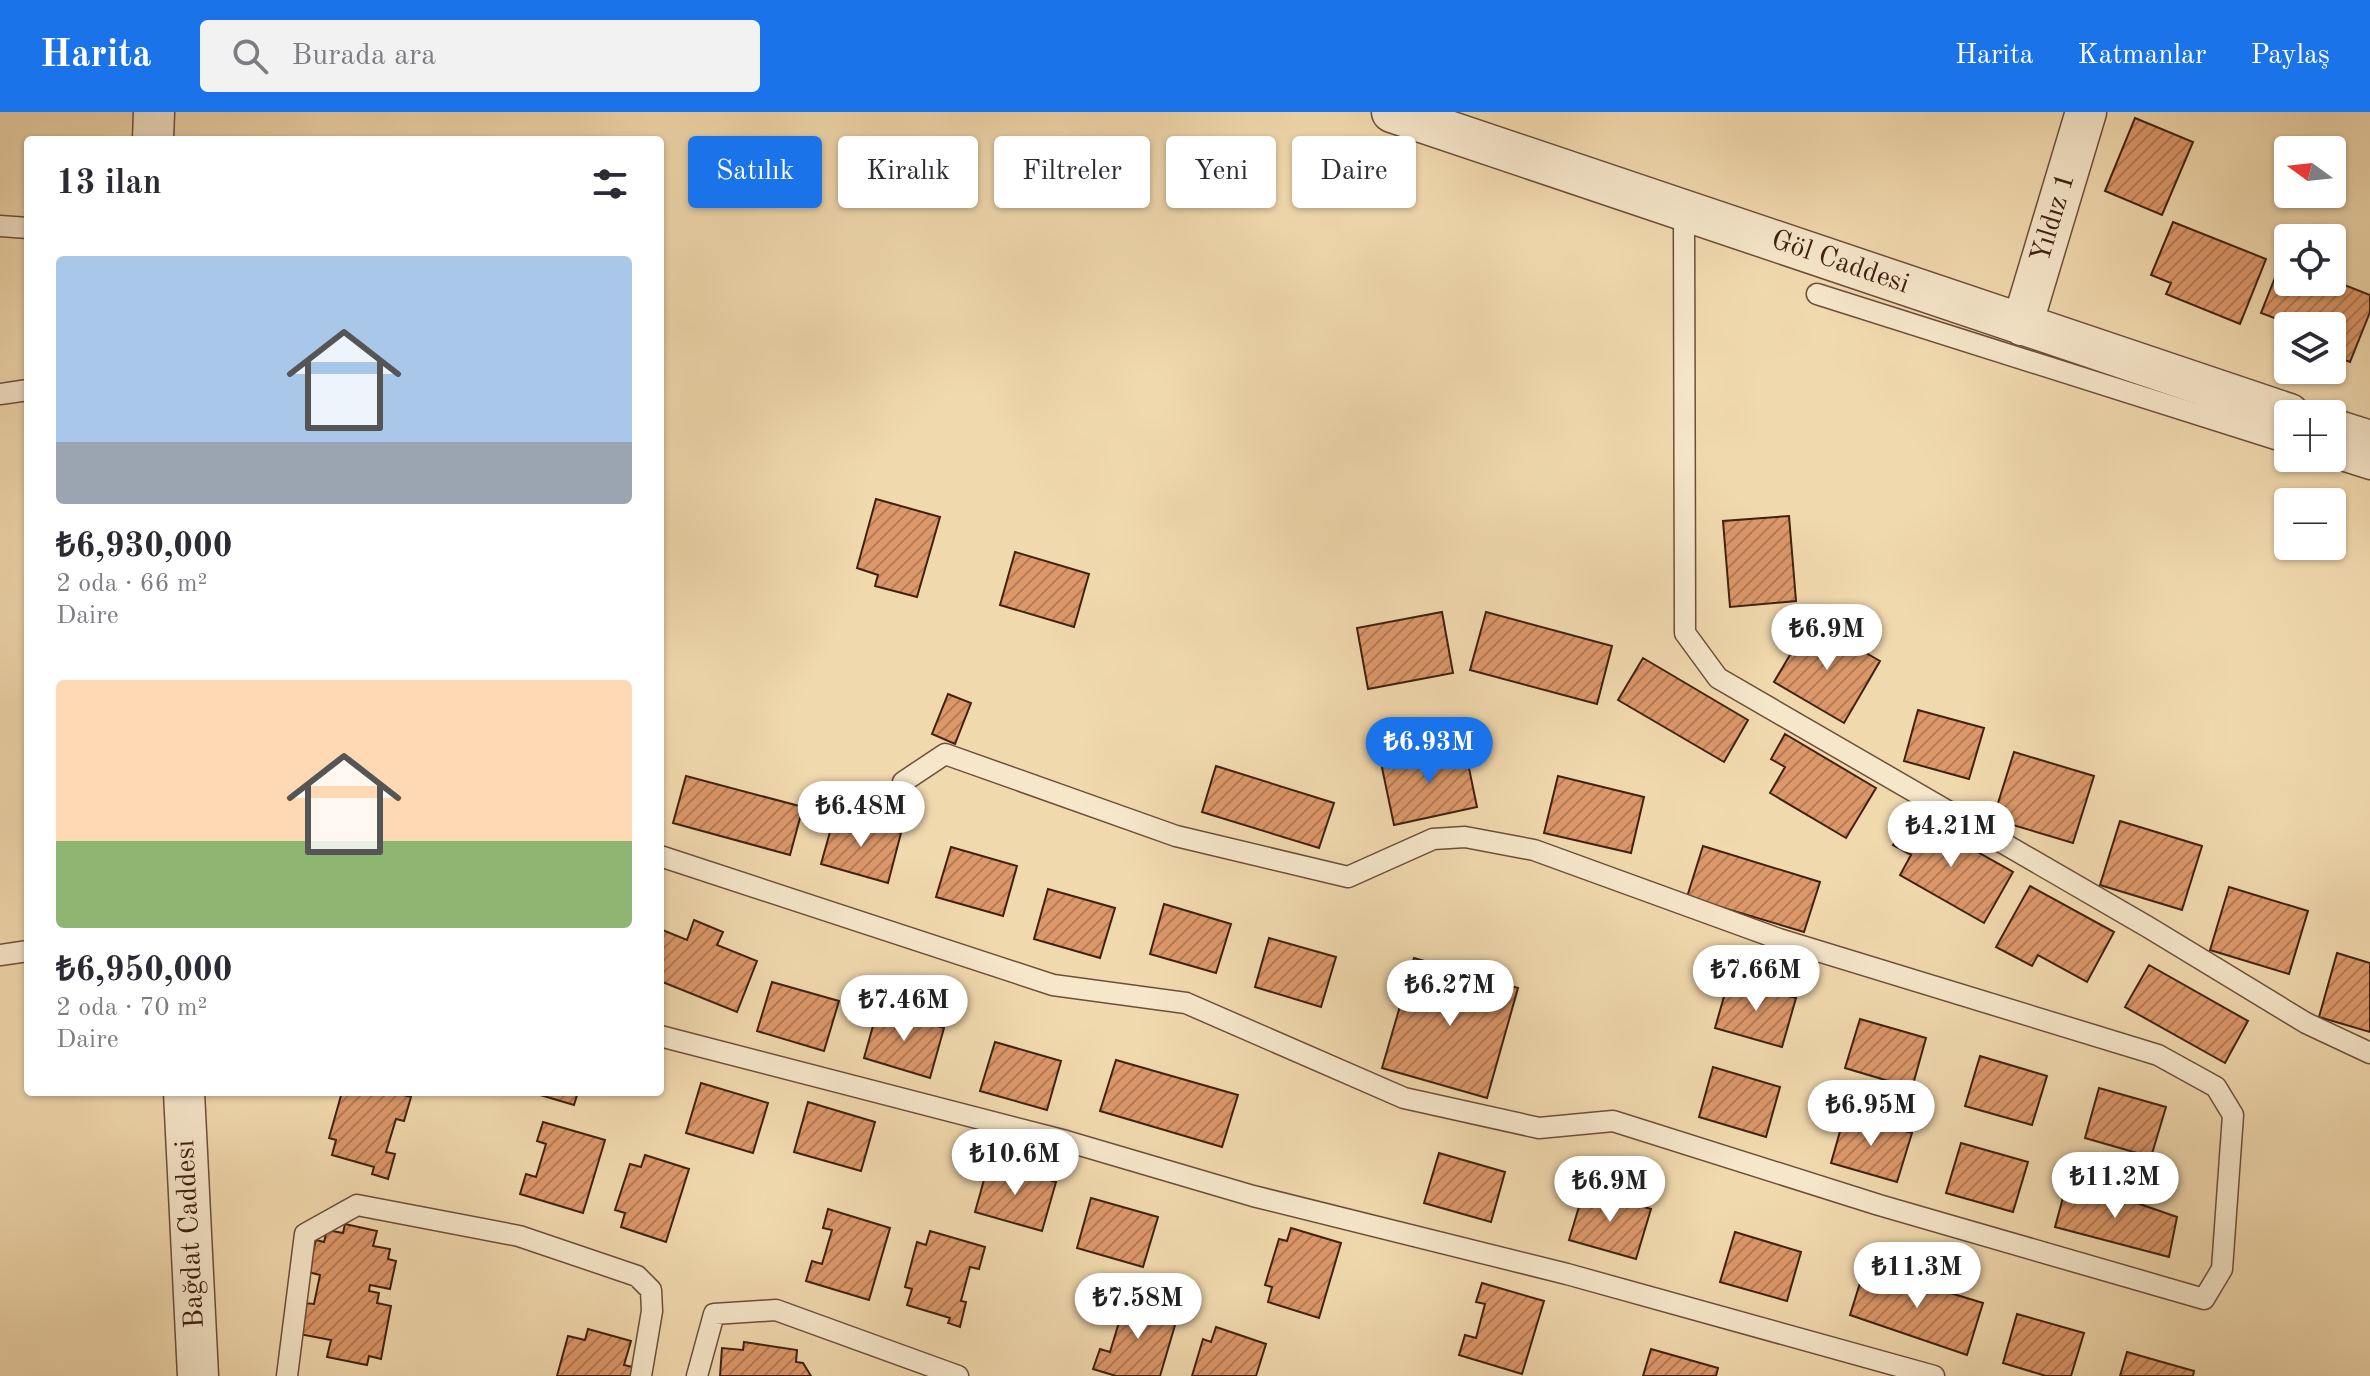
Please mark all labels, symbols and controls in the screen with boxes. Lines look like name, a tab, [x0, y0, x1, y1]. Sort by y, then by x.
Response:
search box	[200, 20, 760, 92]
icon: search	[228, 34, 272, 78]
text: Harita	[40, 37, 152, 75]
text: Burada ara	[292, 41, 436, 71]
text: Harita	[1955, 42, 2034, 70]
text: Katmanlar	[2078, 42, 2206, 70]
text: Paylaş	[2250, 42, 2330, 70]
chip: Satılık	[688, 136, 822, 208]
chip: Kiralık	[838, 136, 978, 208]
chip: Filtreler	[994, 136, 1150, 208]
chip: Yeni	[1166, 136, 1276, 208]
chip: Daire	[1292, 136, 1416, 208]
north arrow	[2274, 136, 2346, 208]
map controls	[2274, 136, 2346, 560]
icon: filters	[588, 162, 632, 206]
text: 13 ilan	[56, 167, 162, 201]
street label: Yıldız 1	[2027, 170, 2081, 266]
button: locate	[2274, 224, 2346, 296]
street label: Göl Caddesi	[1767, 226, 1913, 300]
icon: home	[272, 308, 416, 452]
button: layers	[2274, 312, 2346, 384]
button: +	[2274, 400, 2346, 472]
button: −	[2274, 488, 2346, 560]
text: ₺6,930,000	[56, 530, 233, 564]
text: 2 oda · 66 m²	[56, 571, 207, 597]
text: Daire	[56, 603, 119, 629]
pin: ₺6.9M	[1771, 604, 1883, 672]
text: ₺6.9M	[1789, 617, 1865, 643]
pin: ₺6.93M	[1364, 717, 1494, 785]
text: ₺6.93M	[1384, 730, 1474, 756]
icon: home	[272, 732, 416, 876]
pin: ₺6.48M	[796, 781, 926, 849]
text: ₺6.48M	[816, 794, 906, 820]
pin: ₺4.21M	[1886, 801, 2016, 869]
text: ₺4.21M	[1906, 814, 1996, 840]
pin: ₺7.66M	[1691, 945, 1821, 1013]
text: ₺6,950,000	[56, 954, 233, 988]
text: ₺7.66M	[1711, 958, 1801, 984]
pin: ₺6.27M	[1385, 960, 1515, 1028]
text: ₺6.27M	[1405, 973, 1495, 999]
pin: ₺7.46M	[839, 975, 969, 1043]
text: ₺7.46M	[859, 988, 949, 1014]
text: 2 oda · 70 m²	[56, 995, 207, 1021]
text: Daire	[56, 1027, 119, 1053]
pin: ₺6.95M	[1806, 1080, 1936, 1148]
text: ₺6.95M	[1826, 1093, 1916, 1119]
pin: ₺10.6M	[950, 1129, 1080, 1197]
street label: Bağdat Caddesi	[172, 1139, 210, 1329]
text: ₺10.6M	[970, 1142, 1060, 1168]
pin: ₺11.2M	[2050, 1152, 2180, 1220]
pin: ₺6.9M	[1554, 1156, 1666, 1224]
text: ₺11.2M	[2070, 1165, 2160, 1191]
text: ₺6.9M	[1572, 1169, 1648, 1195]
pin: ₺11.3M	[1852, 1242, 1982, 1310]
text: ₺11.3M	[1872, 1255, 1962, 1281]
pin: ₺7.58M	[1073, 1273, 1203, 1341]
text: ₺7.58M	[1093, 1286, 1183, 1312]

